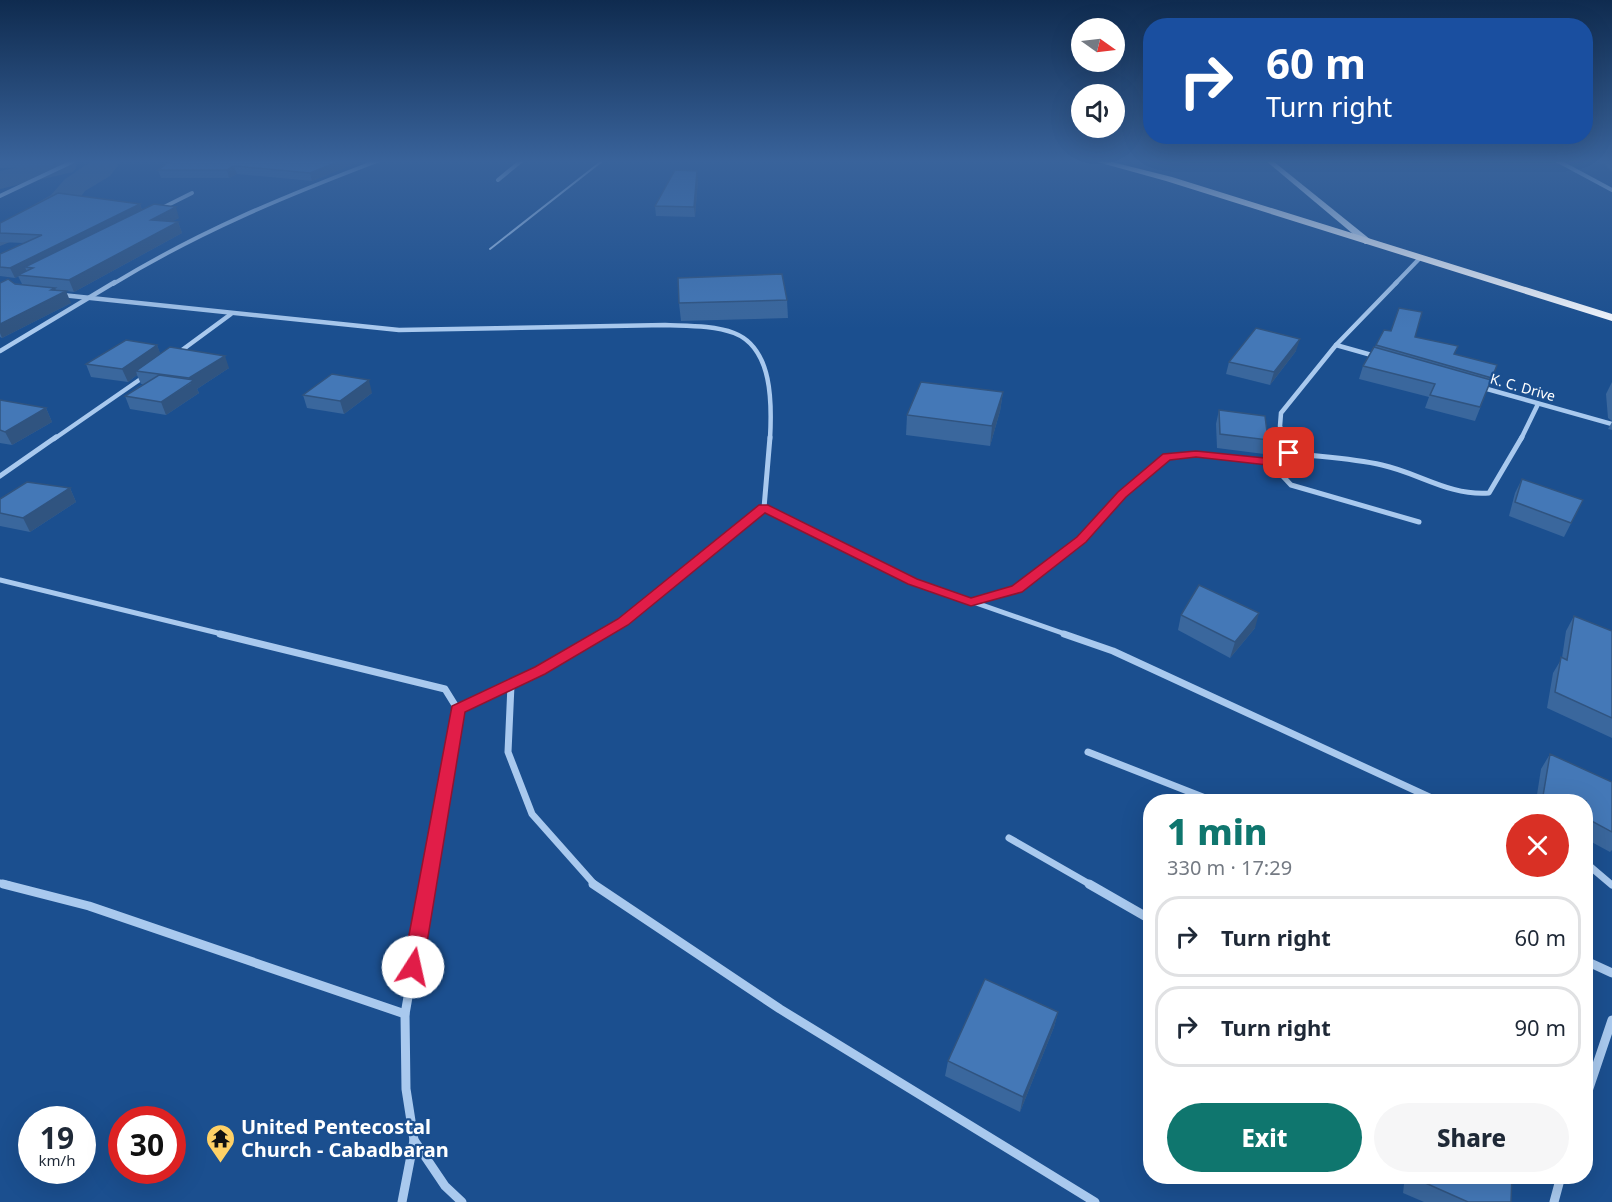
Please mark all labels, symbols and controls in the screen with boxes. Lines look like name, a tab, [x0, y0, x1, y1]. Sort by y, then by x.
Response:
north arrow	[1071, 18, 1125, 72]
map controls	[1071, 18, 1125, 138]
text: 60 m	[1266, 34, 1366, 91]
icon: right	[1167, 42, 1245, 120]
button: sound	[1071, 84, 1125, 138]
text: Turn right	[1266, 88, 1392, 125]
street label: K. C. Drive	[1488, 369, 1558, 405]
pin	[1263, 427, 1314, 478]
icon: arrive	[1272, 436, 1305, 469]
text: 1 min	[1167, 807, 1268, 856]
button: close	[1506, 814, 1569, 877]
text: 330 m · 17:29	[1167, 854, 1292, 881]
icon: right	[1170, 920, 1203, 953]
text: Turn right	[1221, 922, 1331, 952]
text: 60 m	[1515, 922, 1566, 952]
position arrow	[381, 935, 445, 999]
icon: right	[1170, 1010, 1203, 1043]
text: Turn right	[1221, 1012, 1331, 1042]
text: 90 m	[1515, 1012, 1566, 1042]
button: Exit	[1167, 1103, 1362, 1172]
button: Share	[1374, 1103, 1569, 1172]
speed limit sign: 30	[108, 1106, 186, 1184]
place label: United Pentecostal Church - Cabadbaran	[241, 1113, 449, 1163]
text: 19	[40, 1117, 74, 1158]
temple icon: United Pentecostal Church - Cabadbaran	[204, 1122, 236, 1164]
text: km/h	[39, 1150, 75, 1170]

